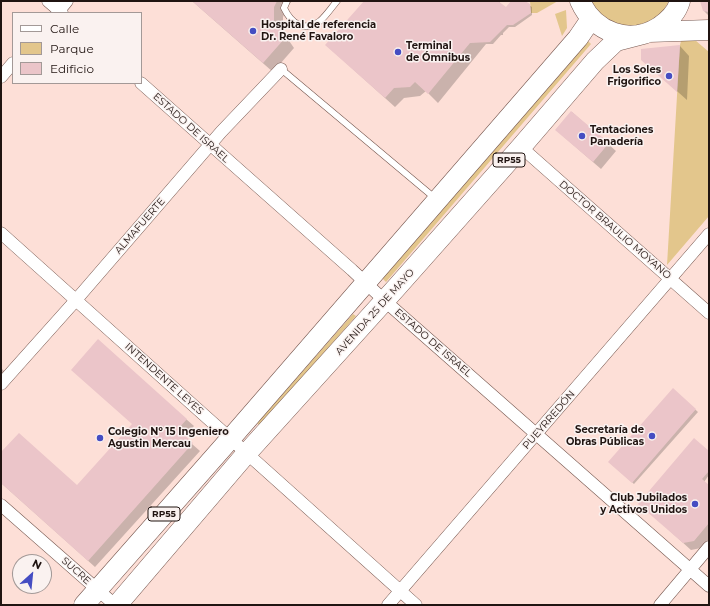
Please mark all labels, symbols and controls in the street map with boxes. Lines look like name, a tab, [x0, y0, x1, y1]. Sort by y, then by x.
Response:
legend	[12, 12, 142, 84]
place label: Hospital de referencia Dr. René Favaloro	[261, 19, 376, 42]
text: Calle	[50, 21, 79, 36]
marker: Hospital de referencia Dr. René Favaloro	[248, 26, 258, 36]
place label: Terminal de Ómnibus	[406, 40, 470, 64]
text: Parque	[50, 41, 94, 56]
marker: Terminal de Ómnibus	[393, 47, 403, 57]
text: Edificio	[50, 61, 94, 76]
place label: Los Soles Frigorifico	[607, 64, 661, 88]
marker: Los Soles Frigorifico	[664, 71, 674, 81]
street label: ESTADO DE ISRAEL	[150, 91, 232, 165]
place label: Tentaciones Panadería	[590, 124, 653, 148]
marker: Tentaciones Panadería	[577, 131, 587, 141]
road number: RP55	[493, 153, 525, 167]
street label: DOCTOR BRAULIO MOYANO	[557, 178, 673, 282]
street label: ALMAFUERTE	[112, 196, 168, 256]
street label: AVENIDA 25 DE MAYO	[333, 266, 417, 358]
street label: ESTADO DE ISRAEL	[392, 306, 474, 380]
street label: INTENDENTE LEYES	[122, 341, 206, 417]
street label: PUEYRREDÓN	[520, 388, 578, 452]
place label: Secretaría de Obras Públicas	[566, 424, 644, 448]
place label: Colegio Nº 15 Ingeniero Agustin Mercau	[108, 426, 229, 450]
marker: Secretaría de Obras Públicas	[647, 431, 657, 441]
marker: Colegio Nº 15 Ingeniero Agustin Mercau	[95, 433, 105, 443]
place label: Club Jubilados y Activos Unidos	[600, 492, 687, 516]
marker: Club Jubilados y Activos Unidos	[690, 499, 700, 509]
road number: RP55	[148, 507, 180, 521]
north arrow	[12, 554, 52, 594]
street label: SUCRE	[59, 555, 93, 587]
text: N	[30, 556, 44, 572]

